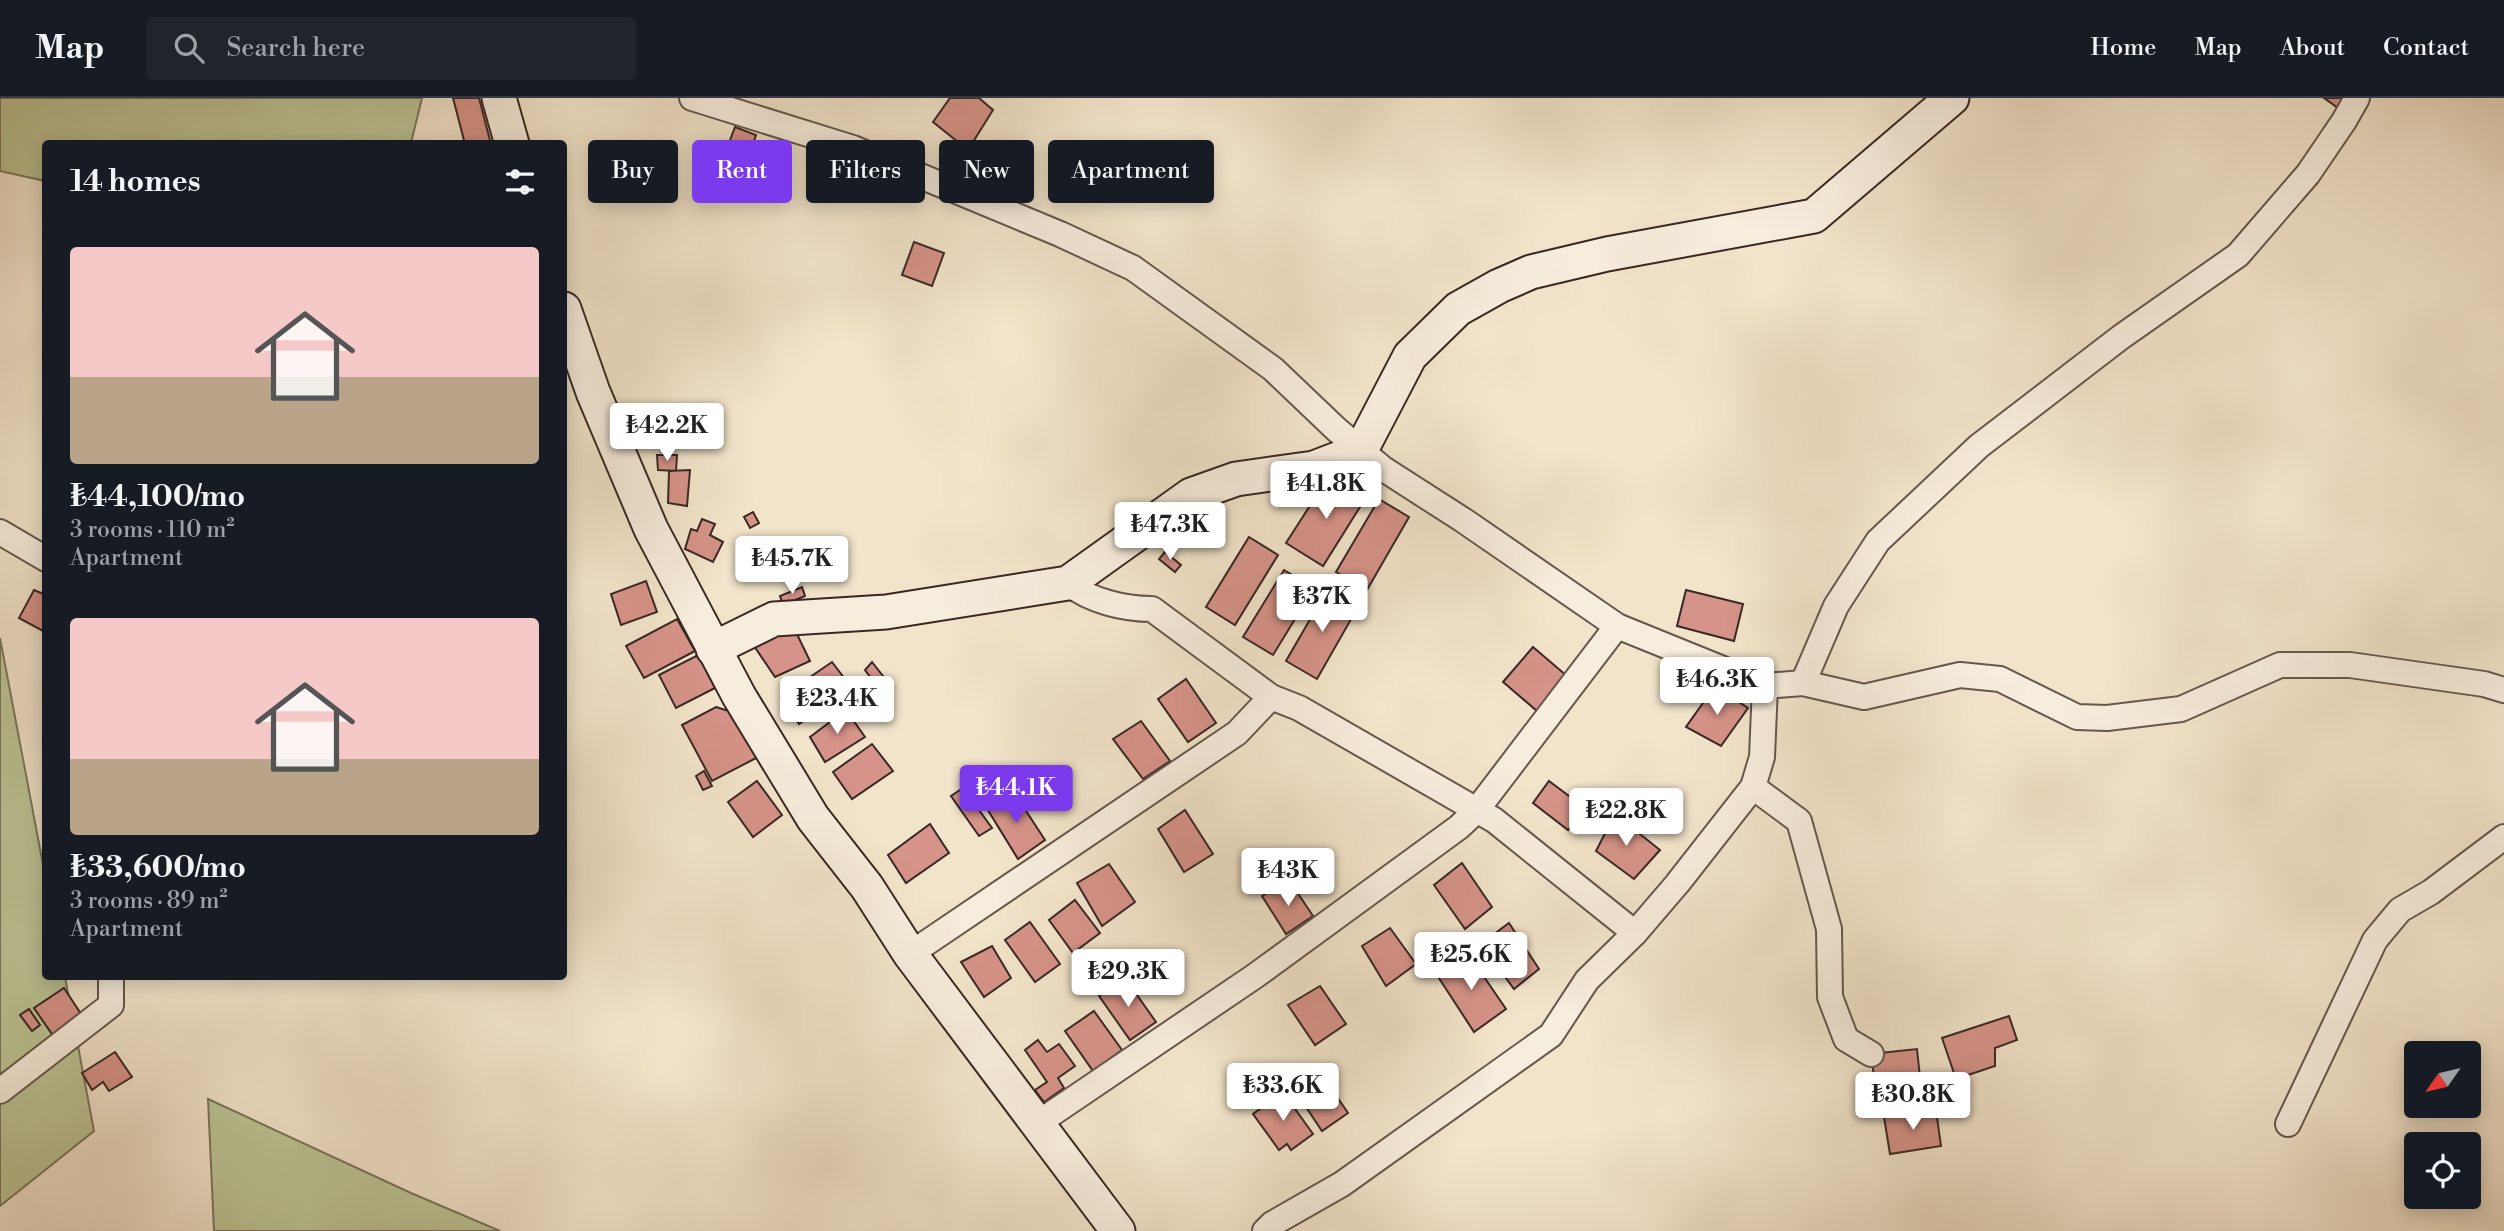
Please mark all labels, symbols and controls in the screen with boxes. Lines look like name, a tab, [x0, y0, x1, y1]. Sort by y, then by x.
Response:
search box	[146, 17, 636, 80]
text: Map	[35, 28, 104, 69]
icon: search	[170, 29, 208, 67]
text: Search here	[226, 32, 365, 64]
text: Home	[2091, 33, 2156, 63]
text: Map	[2194, 33, 2242, 63]
text: About	[2280, 33, 2345, 63]
text: Contact	[2383, 33, 2469, 63]
chip: Buy	[588, 140, 678, 203]
chip: Rent	[692, 140, 792, 203]
chip: Filters	[806, 140, 925, 203]
chip: New	[939, 140, 1034, 203]
chip: Apartment	[1048, 140, 1214, 203]
text: 14 homes	[70, 163, 201, 201]
icon: filters	[501, 163, 539, 201]
icon: home	[242, 293, 368, 419]
pin: ₺42.2K	[610, 404, 724, 463]
text: ₺42.2K	[626, 412, 708, 440]
pin: ₺41.8K	[1269, 462, 1383, 521]
text: ₺41.8K	[1286, 470, 1366, 498]
text: ₺44,100/mo	[70, 478, 245, 516]
pin: ₺47.3K	[1113, 503, 1227, 562]
text: ₺47.3K	[1131, 511, 1209, 539]
text: 3 rooms · 110 m²	[70, 516, 234, 544]
pin: ₺45.7K	[735, 536, 849, 596]
text: Apartment	[70, 544, 183, 572]
text: ₺45.7K	[751, 545, 833, 573]
pin: ₺37K	[1281, 574, 1363, 634]
text: ₺37K	[1293, 583, 1351, 611]
pin: ₺46.3K	[1660, 658, 1774, 717]
icon: home	[242, 664, 368, 790]
text: ₺46.3K	[1676, 666, 1758, 694]
pin: ₺23.4K	[780, 676, 894, 736]
text: ₺23.4K	[796, 685, 878, 713]
pin: ₺44.1K	[959, 766, 1073, 825]
text: ₺44.1K	[976, 774, 1056, 802]
pin: ₺22.8K	[1569, 788, 1683, 848]
text: ₺22.8K	[1585, 797, 1667, 825]
pin: ₺43K	[1247, 848, 1329, 908]
text: ₺33,600/mo	[70, 849, 246, 887]
text: ₺43K	[1257, 857, 1319, 885]
text: 3 rooms · 89 m²	[70, 887, 227, 915]
text: Apartment	[70, 915, 183, 943]
pin: ₺25.6K	[1414, 932, 1528, 992]
text: ₺25.6K	[1430, 941, 1512, 969]
pin: ₺29.3K	[1071, 950, 1185, 1009]
text: ₺29.3K	[1088, 958, 1168, 986]
north arrow	[2404, 1041, 2482, 1118]
map controls	[2404, 1041, 2481, 1209]
pin: ₺33.6K	[1226, 1063, 1340, 1123]
text: ₺33.6K	[1243, 1072, 1323, 1100]
pin: ₺30.8K	[1856, 1072, 1970, 1132]
text: ₺30.8K	[1871, 1081, 1955, 1109]
button: locate	[2404, 1132, 2481, 1209]

